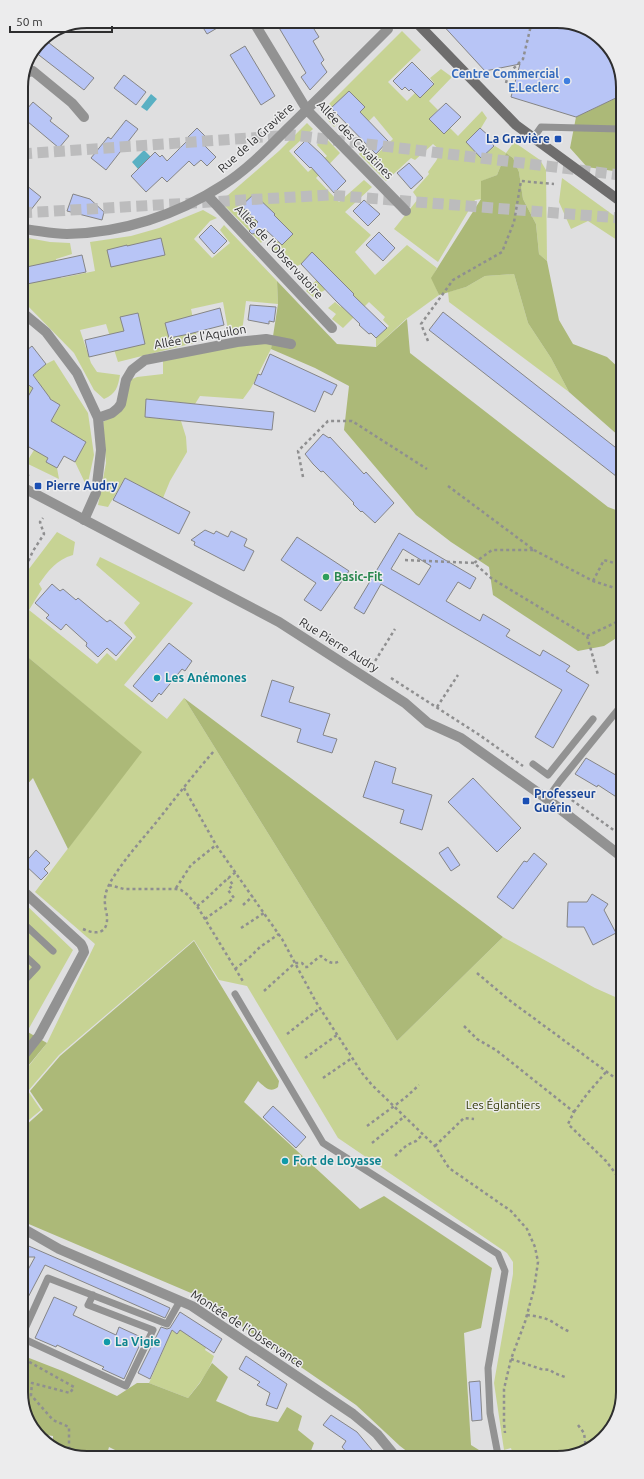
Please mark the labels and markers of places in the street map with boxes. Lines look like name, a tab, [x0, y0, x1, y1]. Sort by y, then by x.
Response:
place label: Centre Commercial E.Leclerc	[451, 67, 559, 94]
marker: Centre Commercial E.Leclerc	[562, 76, 572, 86]
place label: La Gravière	[486, 132, 550, 145]
marker: La Gravière	[553, 134, 563, 144]
place label: Pierre Audry	[46, 479, 118, 492]
marker: Pierre Audry	[33, 481, 43, 491]
place label: Basic-Fit	[334, 570, 382, 583]
marker: Basic-Fit	[321, 572, 331, 582]
place label: Les Anémones	[165, 671, 247, 684]
marker: Les Anémones	[152, 673, 162, 683]
place label: Professeur Guérin	[534, 787, 596, 814]
marker: Professeur Guérin	[521, 796, 531, 806]
place label: Fort de Loyasse	[293, 1154, 382, 1167]
marker: Fort de Loyasse	[280, 1156, 290, 1166]
place label: La Vigie	[115, 1335, 161, 1348]
marker: La Vigie	[102, 1337, 112, 1347]

